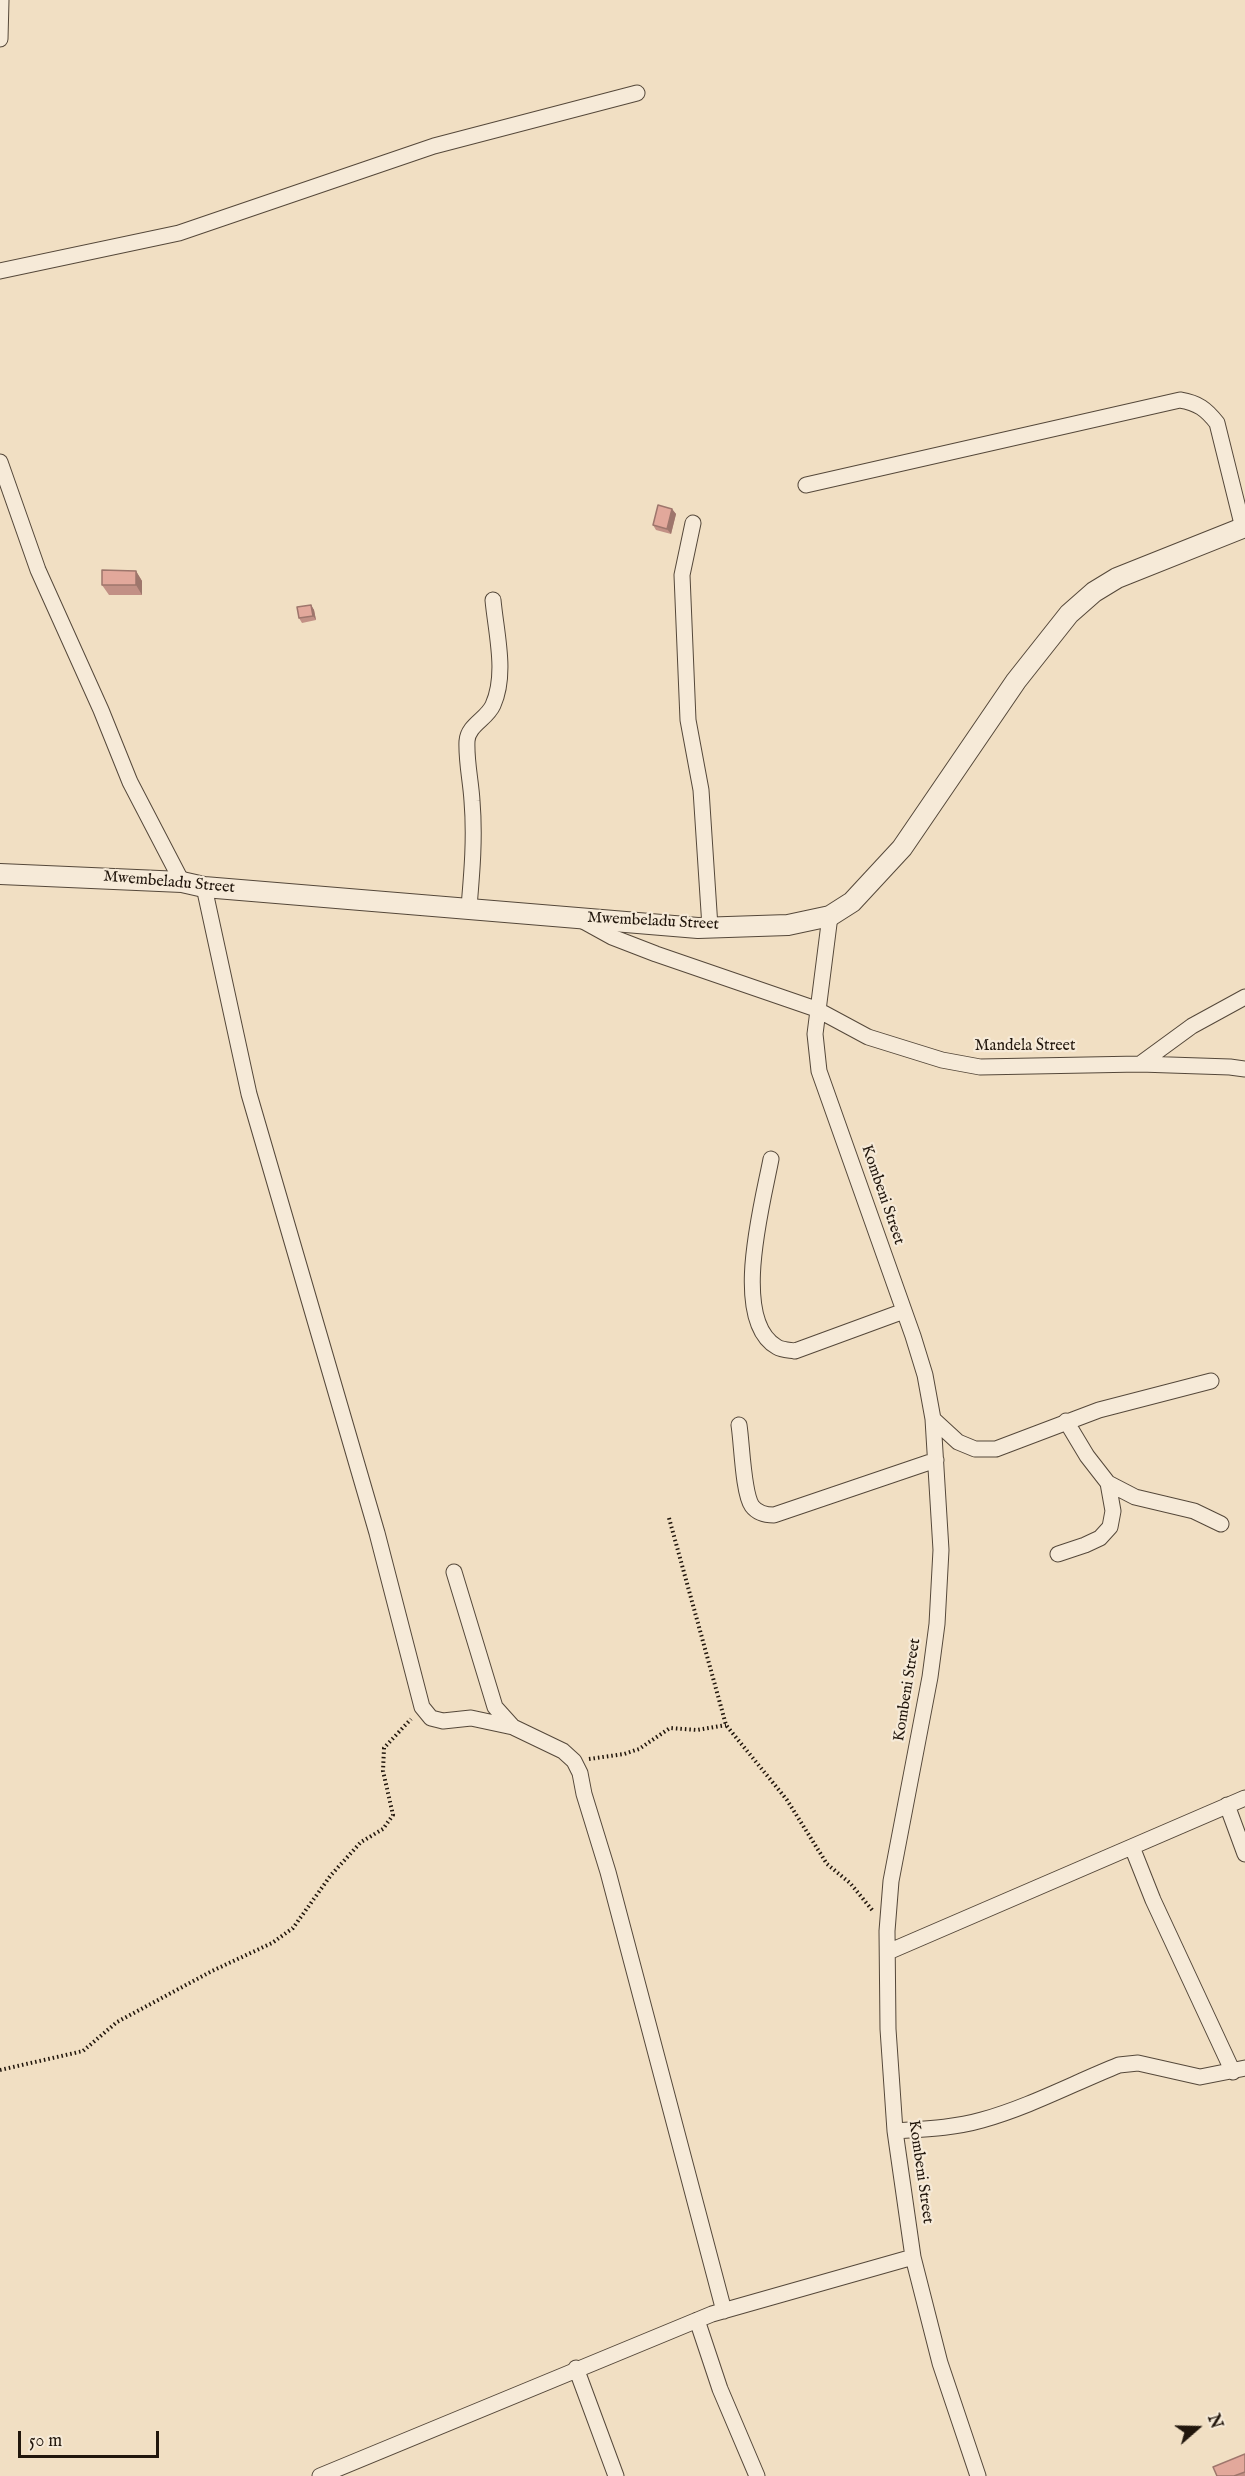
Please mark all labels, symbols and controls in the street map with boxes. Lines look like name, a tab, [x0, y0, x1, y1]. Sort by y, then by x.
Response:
street label: Mwembeladu Street	[102, 868, 236, 898]
street label: Mwembeladu Street	[587, 909, 719, 935]
street label: Mandela Street	[975, 1037, 1075, 1057]
street label: Kombeni Street	[856, 1143, 908, 1247]
street label: Kombeni Street	[890, 1637, 926, 1743]
street label: Kombeni Street	[903, 2119, 937, 2225]
north arrow	[1167, 2398, 1227, 2458]
text: N	[1202, 2412, 1226, 2432]
scale bar	[21, 2419, 162, 2457]
text: 50 m	[29, 2430, 62, 2453]

